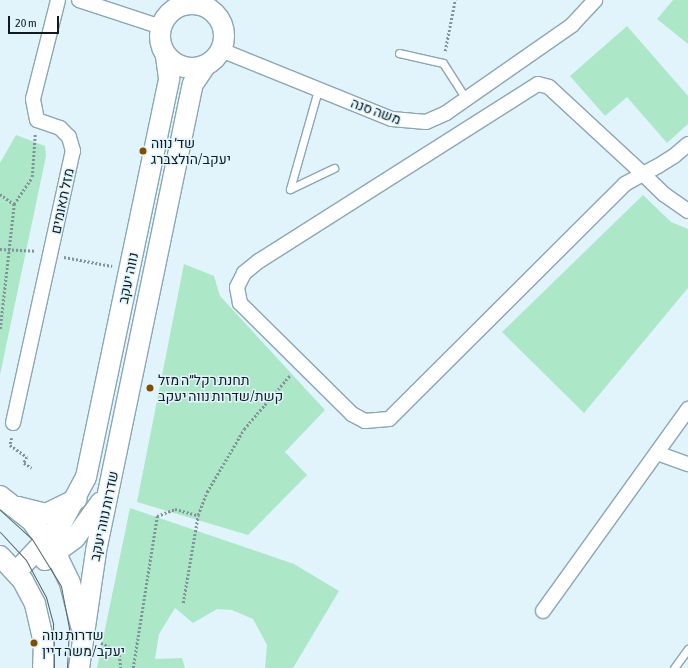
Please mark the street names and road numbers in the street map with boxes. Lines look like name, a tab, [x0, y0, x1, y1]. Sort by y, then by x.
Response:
street label: משה סנה	[349, 94, 403, 128]
street label: מזל תאומים	[47, 167, 77, 235]
street label: נווה יעקב	[114, 251, 142, 305]
street label: שדרות נווה יעקב	[86, 469, 122, 563]

